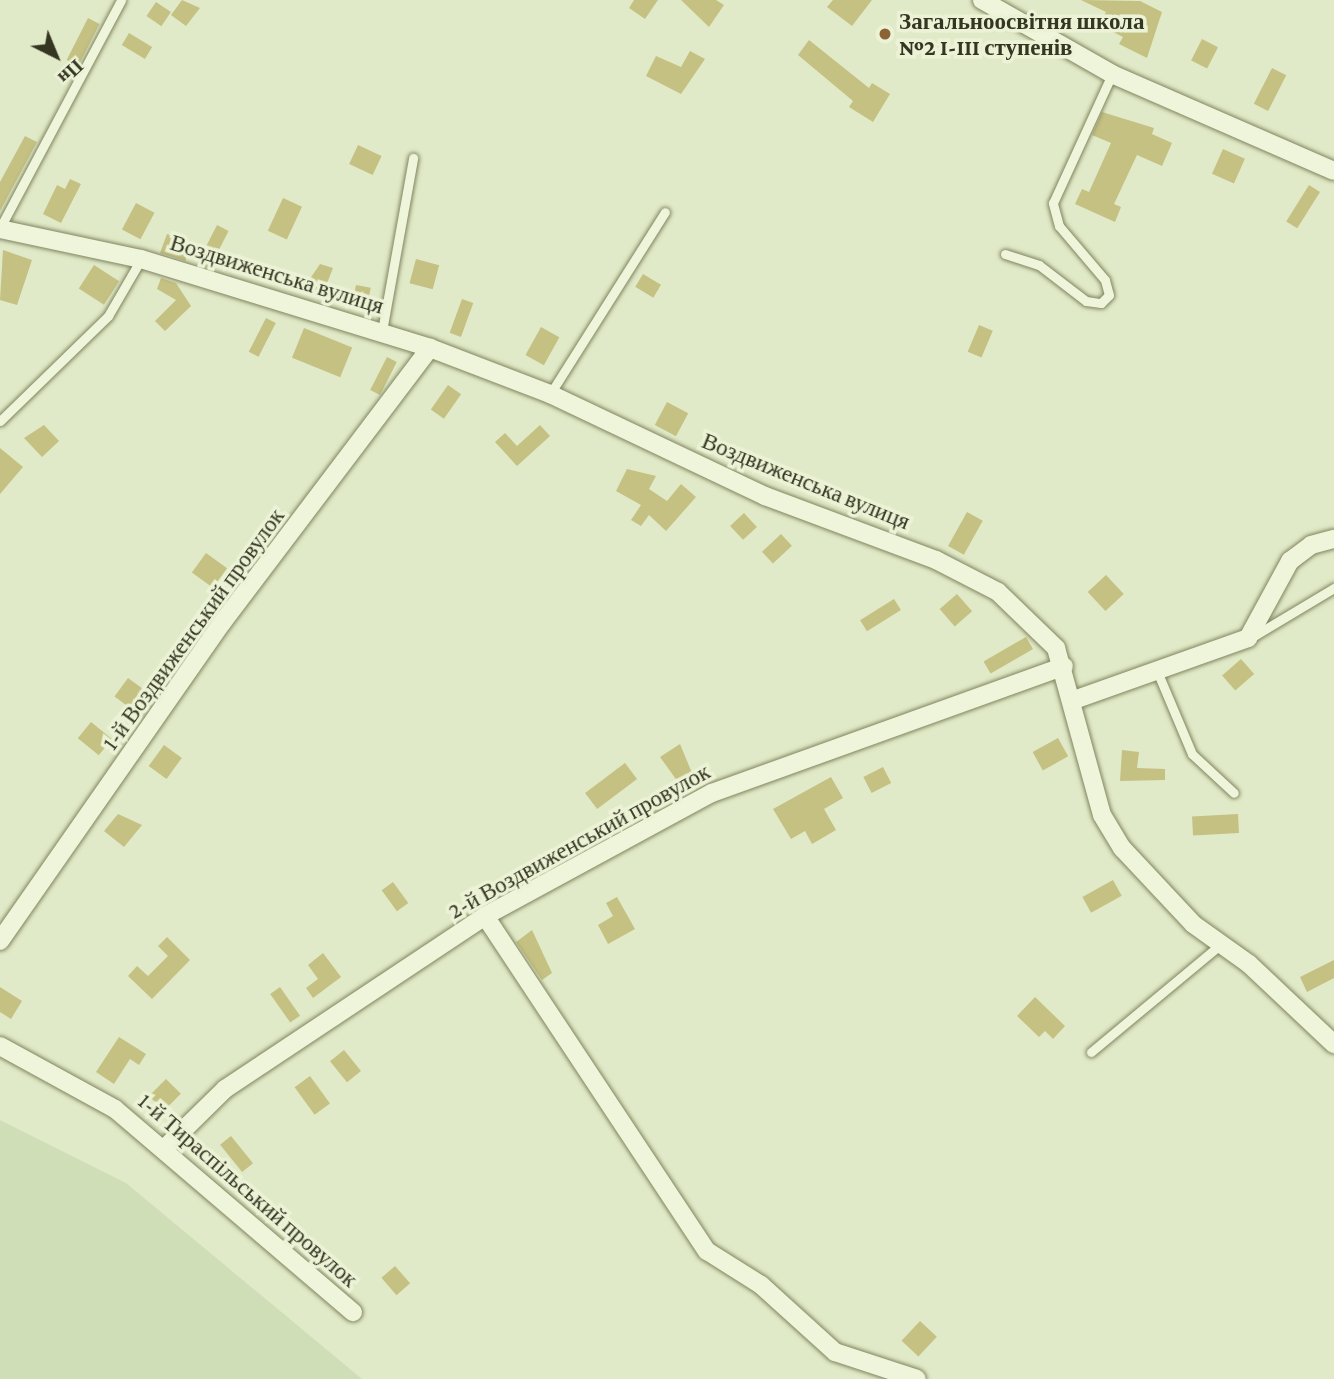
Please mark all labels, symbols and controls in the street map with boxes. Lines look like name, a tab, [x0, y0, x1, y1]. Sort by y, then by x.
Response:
place label: Загальноосвітня школа №2 I-III ступенів	[899, 7, 1145, 61]
north arrow	[21, 21, 91, 91]
marker: Загальноосвітня школа №2 I-III ступенів	[877, 26, 893, 42]
text: Пн	[54, 55, 87, 88]
street label: Воздвиженська вулиця	[167, 228, 387, 320]
street label: Воздвиженська вулиця	[698, 427, 914, 535]
street label: 1-й Воздвиженський провулок	[96, 503, 290, 755]
street label: 2-й Воздвиженський провулок	[443, 757, 715, 925]
street label: 1-й Тираспільський провулок	[133, 1087, 363, 1293]

